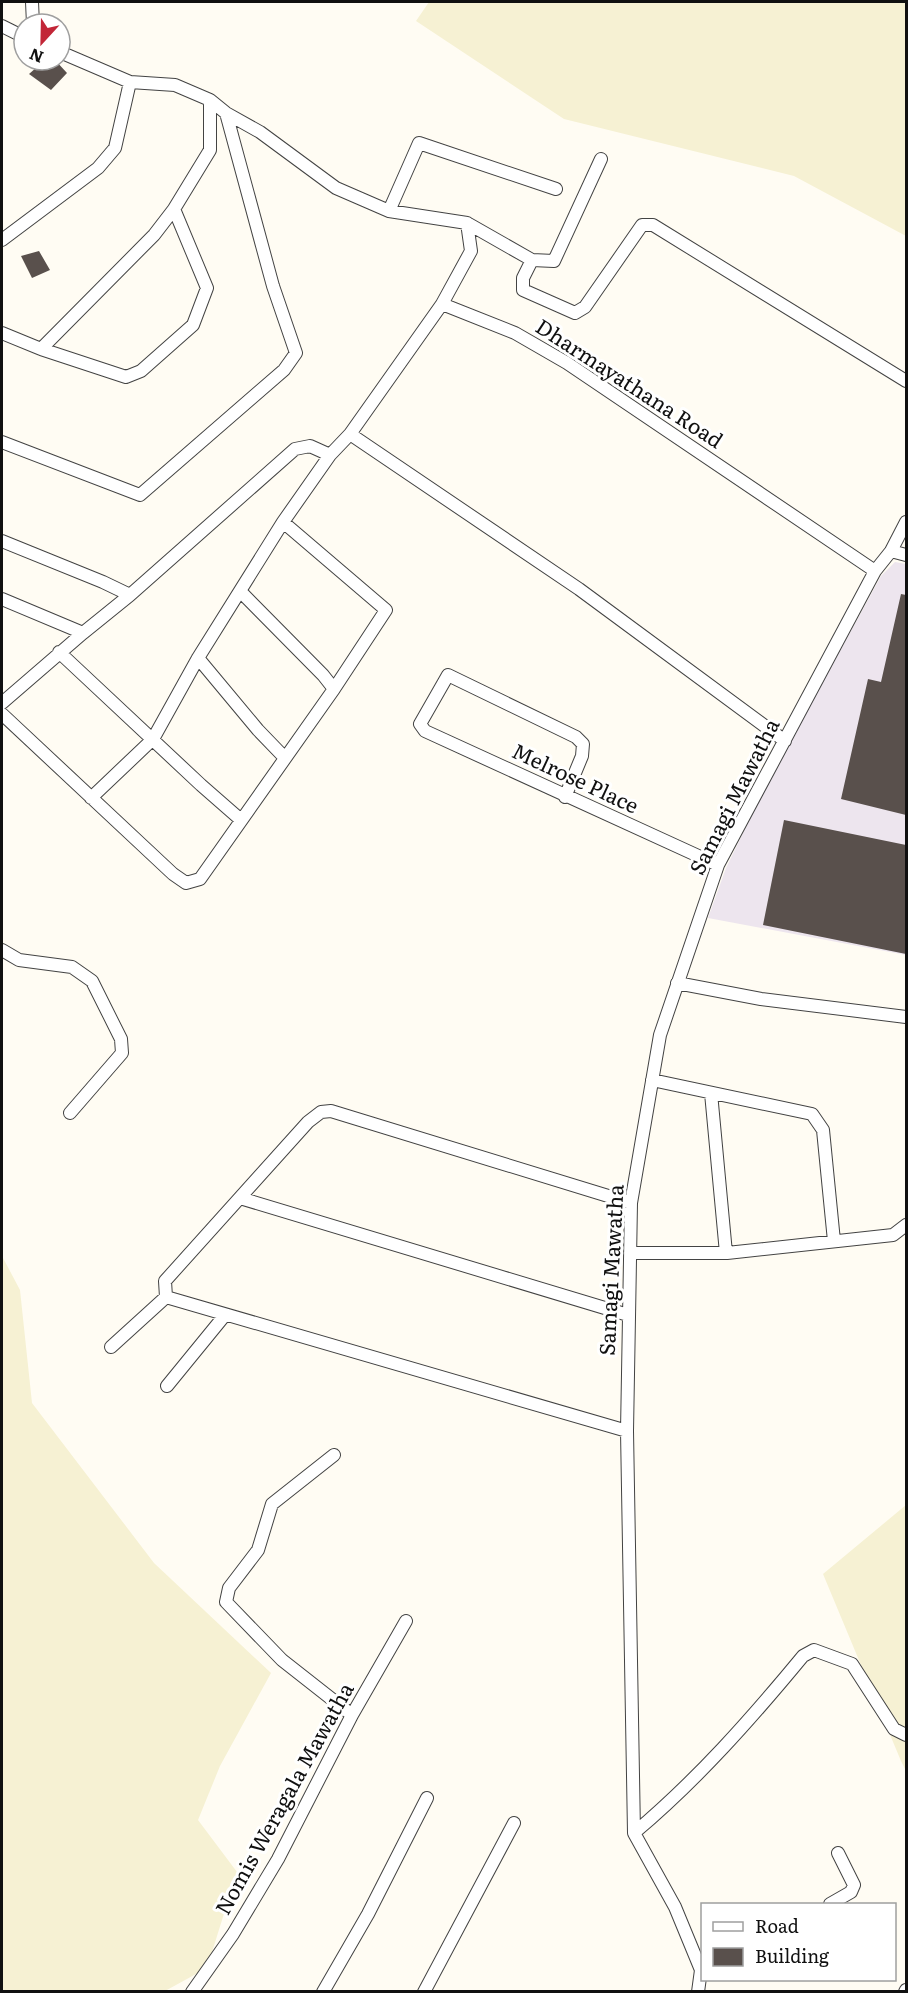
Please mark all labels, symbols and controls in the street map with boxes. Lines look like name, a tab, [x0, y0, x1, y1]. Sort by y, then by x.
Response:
north arrow	[12, 12, 72, 72]
text: N	[25, 43, 47, 70]
street label: Dharmayathana Road	[531, 310, 730, 454]
street label: Samagi Mawatha	[680, 712, 786, 879]
street label: Melrose Place	[508, 734, 645, 820]
street label: Samagi Mawatha	[590, 1183, 630, 1356]
street label: Nomis Weragala Mawatha	[206, 1675, 360, 1920]
legend	[701, 1903, 896, 1981]
text: Road	[755, 1912, 799, 1939]
text: Building	[755, 1942, 830, 1969]

